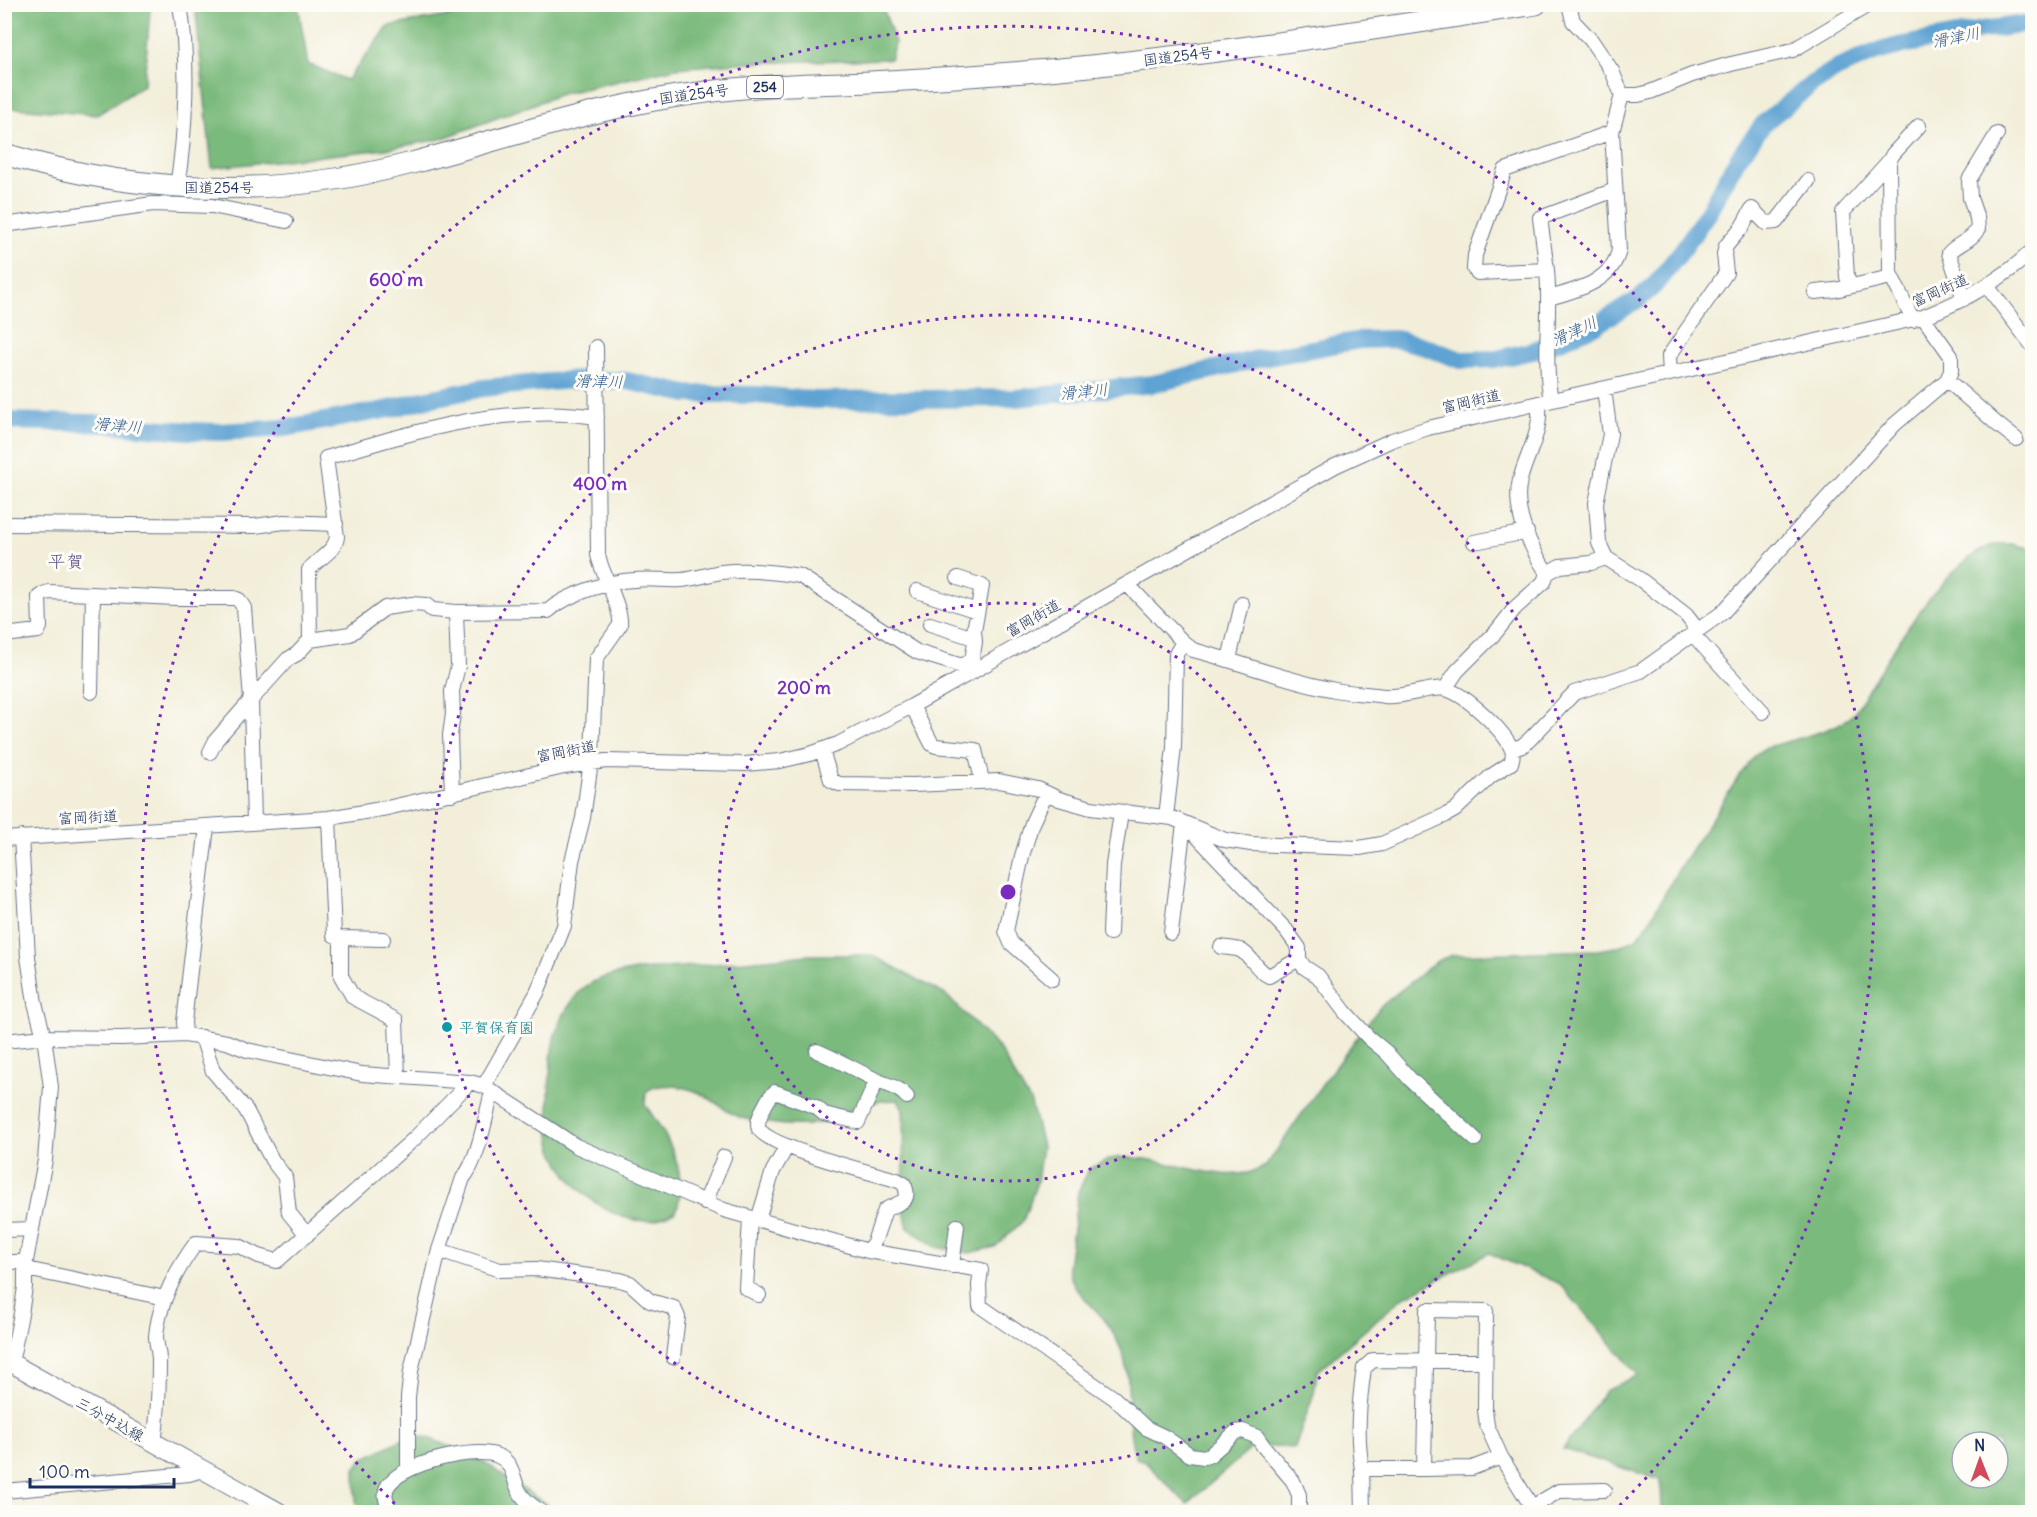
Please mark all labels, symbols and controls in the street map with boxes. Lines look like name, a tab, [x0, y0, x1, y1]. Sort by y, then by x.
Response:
water label: 滑津川	[1931, 23, 1981, 51]
street label: 国道254号	[1142, 42, 1214, 70]
road number: 254	[747, 76, 783, 98]
street label: 国道254号	[658, 80, 730, 108]
street label: 国道254号	[184, 178, 254, 197]
text: 600 m	[369, 268, 423, 291]
street label: 富岡街道	[1909, 269, 1971, 311]
water label: 滑津川	[1548, 312, 1600, 350]
water label: 滑津川	[575, 371, 623, 391]
water label: 滑津川	[1059, 379, 1109, 403]
street label: 富岡街道	[1440, 385, 1502, 417]
water label: 滑津川	[93, 413, 143, 437]
text: 400 m	[573, 472, 627, 495]
district label: 平賀	[48, 550, 84, 573]
street label: 富岡街道	[1002, 595, 1064, 641]
text: 200 m	[777, 676, 831, 699]
street label: 富岡街道	[535, 736, 597, 766]
street label: 富岡街道	[58, 806, 118, 828]
centre of rings	[998, 882, 1018, 902]
place label: 平賀保育園	[459, 1018, 534, 1037]
marker: 平賀保育園	[440, 1020, 454, 1034]
street label: 三分中込線	[73, 1393, 147, 1445]
north arrow	[1950, 1430, 2010, 1490]
text: N	[1974, 1435, 1985, 1455]
scale bar	[30, 1451, 174, 1489]
text: 100 m	[39, 1460, 90, 1483]

